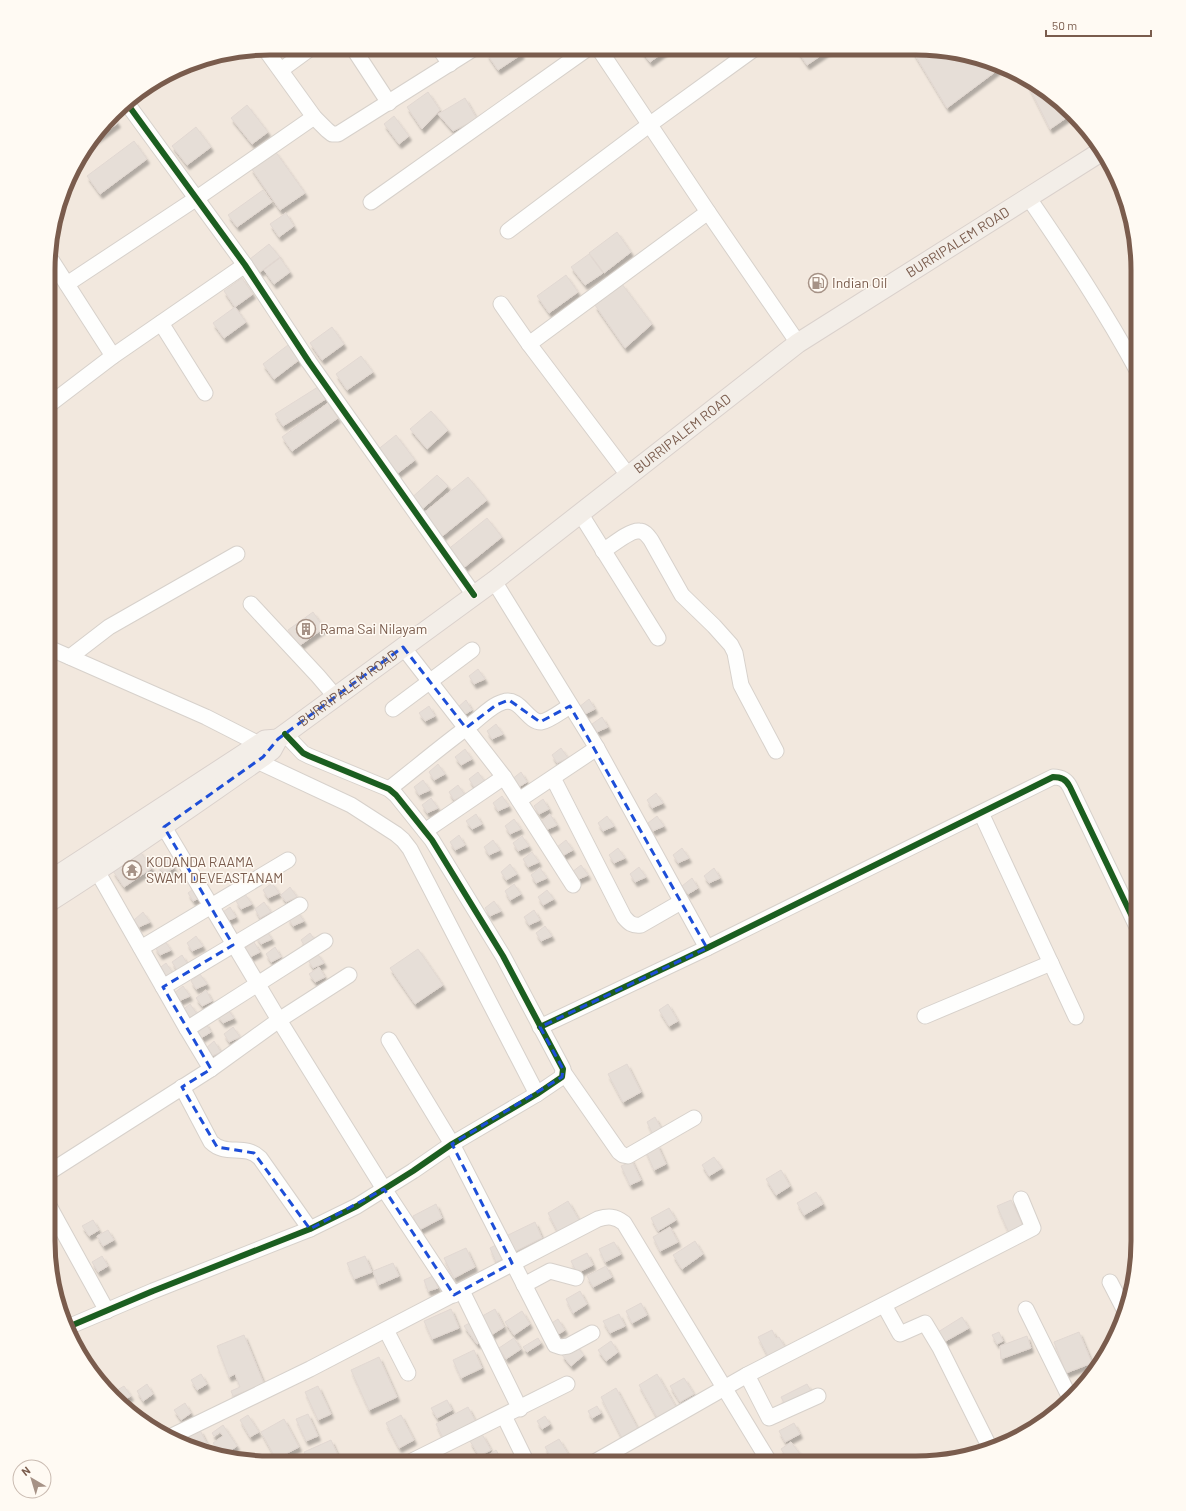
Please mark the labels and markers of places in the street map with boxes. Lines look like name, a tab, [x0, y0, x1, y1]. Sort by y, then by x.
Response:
fuel station icon: Indian Oil	[807, 272, 829, 294]
place label: Indian Oil	[832, 274, 887, 291]
building icon: Rama Sai Nilayam	[295, 618, 317, 640]
place label: Rama Sai Nilayam	[320, 620, 427, 637]
place label: KODANDA RAAMA SWAMI DEVEASTANAM	[146, 853, 283, 886]
temple icon: KODANDA RAAMA SWAMI DEVEASTANAM	[121, 859, 143, 881]

